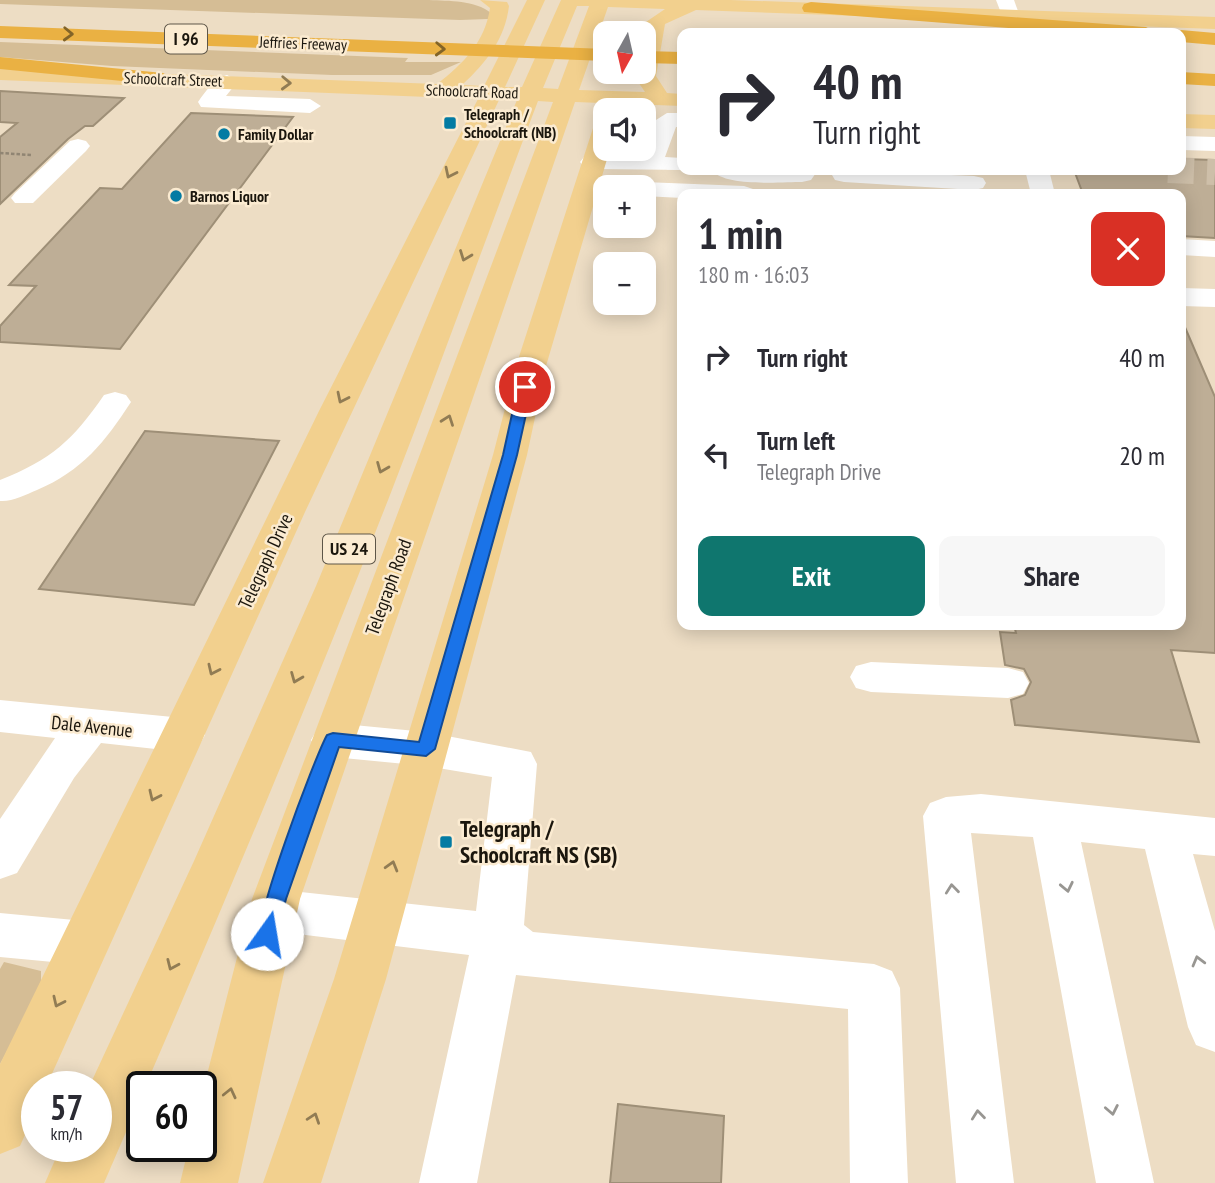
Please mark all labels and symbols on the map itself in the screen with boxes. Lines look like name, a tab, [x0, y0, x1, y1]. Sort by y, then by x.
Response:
north arrow	[593, 21, 656, 84]
road number: I 96	[165, 24, 207, 54]
one-way arrow	[63, 27, 74, 42]
street label: Jeffries Freeway	[258, 31, 347, 55]
one-way arrow	[435, 41, 446, 56]
street label: Schoolcraft Street	[123, 67, 223, 91]
one-way arrow	[281, 76, 292, 91]
street label: Schoolcraft Road	[425, 79, 519, 103]
place label: Telegraph / Schoolcraft (NB)	[464, 104, 556, 142]
marker: Telegraph / Schoolcraft (NB)	[442, 115, 458, 131]
place label: Family Dollar	[238, 124, 314, 144]
marker: Family Dollar	[216, 126, 232, 142]
one-way arrow	[444, 166, 458, 178]
place label: Barnos Liquor	[190, 186, 269, 206]
marker: Barnos Liquor	[168, 188, 184, 204]
one-way arrow	[460, 249, 474, 261]
pin	[495, 357, 555, 417]
one-way arrow	[336, 391, 350, 403]
one-way arrow	[440, 415, 454, 427]
one-way arrow	[377, 461, 391, 473]
street label: Telegraph Drive	[232, 509, 298, 613]
road number: US 24	[323, 534, 375, 564]
street label: Telegraph Road	[360, 536, 416, 638]
one-way arrow	[207, 663, 221, 676]
one-way arrow	[291, 672, 305, 684]
street label: Dale Avenue	[50, 710, 134, 742]
one-way arrow	[148, 789, 162, 802]
place label: Telegraph / Schoolcraft NS (SB)	[460, 814, 618, 869]
marker: Telegraph / Schoolcraft NS (SB)	[438, 834, 454, 850]
one-way arrow	[384, 860, 399, 872]
one-way arrow	[1058, 881, 1073, 893]
one-way arrow	[945, 883, 960, 895]
position arrow	[230, 897, 304, 971]
one-way arrow	[1192, 955, 1206, 967]
one-way arrow	[166, 958, 180, 970]
one-way arrow	[52, 995, 66, 1008]
speed limit sign: 60	[126, 1071, 217, 1162]
one-way arrow	[222, 1087, 236, 1099]
one-way arrow	[1103, 1104, 1118, 1116]
one-way arrow	[970, 1109, 985, 1121]
one-way arrow	[305, 1113, 320, 1125]

